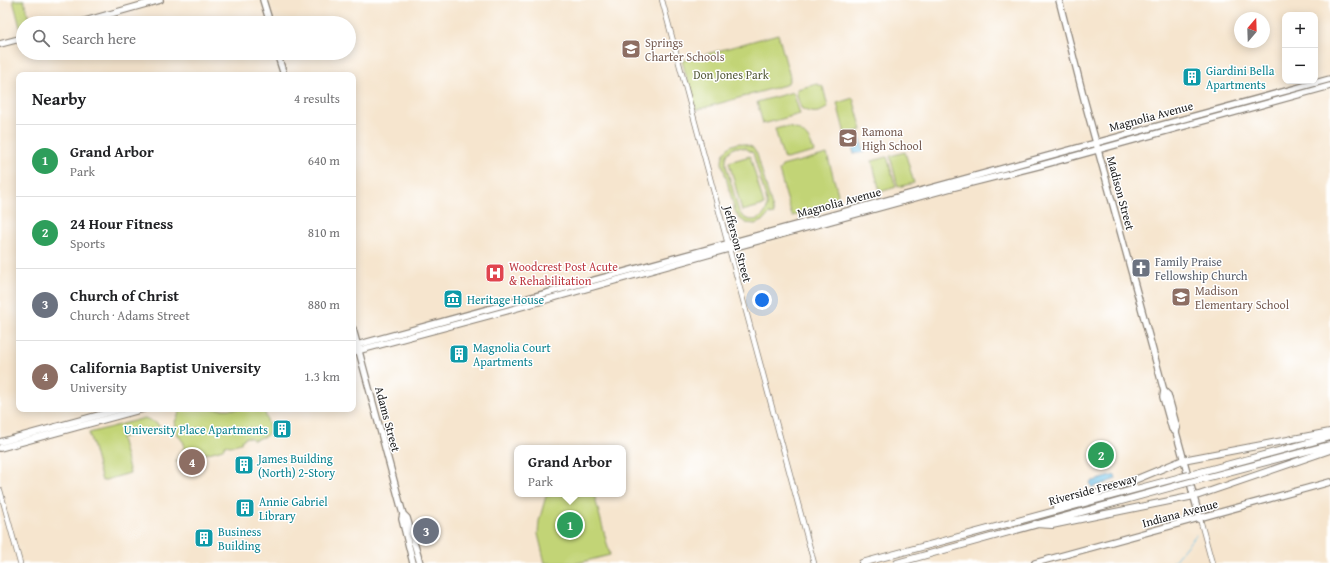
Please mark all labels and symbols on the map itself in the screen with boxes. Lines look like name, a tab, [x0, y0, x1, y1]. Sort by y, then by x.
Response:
north arrow	[1234, 12, 1270, 48]
place label: Springs Charter Schools	[645, 34, 725, 65]
school or university icon: Springs Charter Schools	[620, 38, 642, 60]
place label: Giardini Bella Apartments	[1206, 62, 1275, 93]
park label: Don Jones Park	[693, 66, 770, 83]
building icon: Giardini Bella Apartments	[1181, 66, 1203, 88]
street label: Magnolia Avenue	[1107, 97, 1195, 135]
place label: Ramona High School	[862, 123, 923, 154]
school or university icon: Ramona High School	[837, 127, 859, 149]
street label: Madison Street	[1103, 154, 1139, 233]
street label: Magnolia Avenue	[795, 183, 883, 221]
street label: Jefferson Street	[719, 202, 757, 285]
place label: Family Praise Fellowship Church	[1155, 253, 1248, 284]
church icon: Family Praise Fellowship Church	[1130, 257, 1152, 279]
place label: Woodcrest Post Acute & Rehabilitation	[509, 258, 618, 289]
hospital icon: Woodcrest Post Acute & Rehabilitation	[484, 262, 506, 284]
place label: Madison Elementary School	[1195, 282, 1290, 313]
school or university icon: Madison Elementary School	[1170, 286, 1192, 308]
museum icon: Heritage House	[442, 288, 464, 310]
your location	[752, 290, 772, 310]
place label: Heritage House	[467, 291, 544, 308]
place label: Magnolia Court Apartments	[473, 339, 551, 370]
building icon: Magnolia Court Apartments	[448, 343, 470, 365]
street label: Adams Street	[371, 384, 405, 454]
building icon: University Place Apartments	[271, 418, 293, 440]
place label: University Place Apartments	[124, 421, 268, 438]
pin: 2	[1088, 440, 1114, 470]
pin: 4	[179, 447, 205, 477]
place label: James Building (North) 2-Story	[256, 450, 335, 481]
building icon: James Building (North) 2-Story	[233, 454, 255, 476]
street label: Riverside Freeway	[1047, 469, 1139, 509]
place label: Annie Gabriel Library	[259, 493, 328, 524]
street label: Indiana Avenue	[1140, 495, 1220, 531]
building icon: Annie Gabriel Library	[234, 497, 256, 519]
pin: 1	[557, 510, 583, 540]
pin: 3	[413, 516, 439, 546]
place label: Business Building	[218, 523, 262, 554]
building icon: Business Building	[193, 527, 215, 549]

